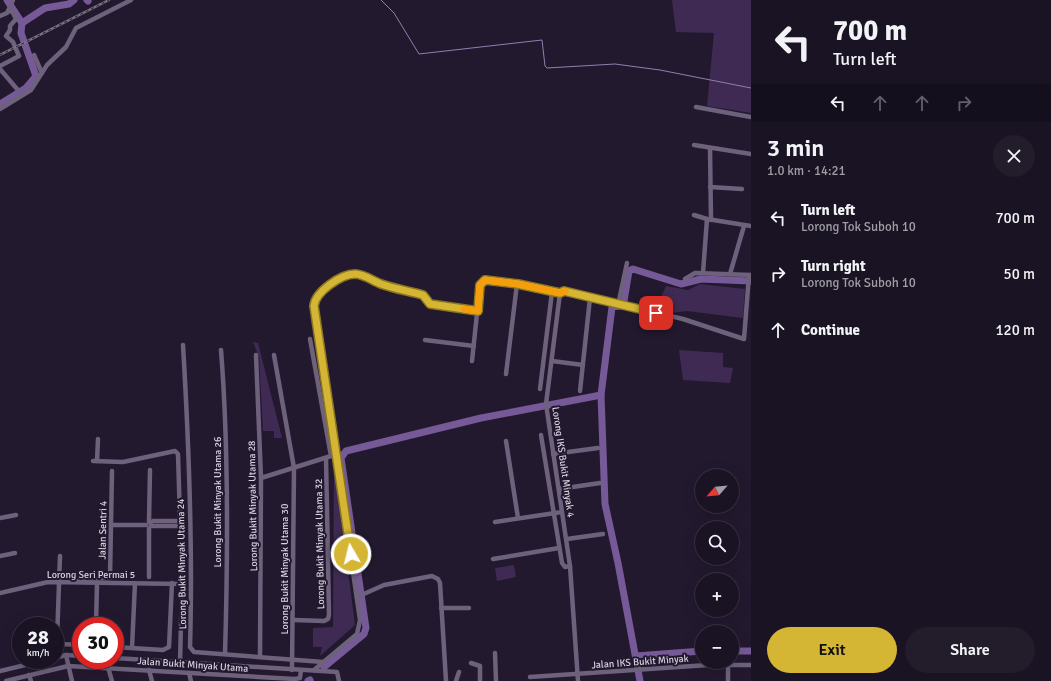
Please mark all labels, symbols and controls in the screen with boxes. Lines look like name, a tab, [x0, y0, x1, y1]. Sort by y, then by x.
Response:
text: 700 m	[833, 14, 907, 48]
icon: left	[767, 16, 819, 68]
text: Turn left	[833, 48, 896, 70]
icon: left	[827, 92, 849, 114]
icon: ahead	[869, 92, 891, 114]
icon: ahead	[911, 92, 933, 114]
icon: right	[953, 92, 975, 114]
text: 3 min	[767, 133, 824, 163]
button: close	[993, 135, 1035, 177]
text: 1.0 km · 14:21	[767, 163, 845, 179]
text: Turn left	[801, 201, 855, 219]
icon: left	[767, 207, 789, 229]
text: 700 m	[995, 209, 1035, 227]
text: Lorong Tok Suboh 10	[801, 219, 916, 235]
text: Turn right	[801, 257, 866, 275]
icon: right	[767, 263, 789, 285]
text: 50 m	[1004, 265, 1035, 283]
text: Lorong Tok Suboh 10	[801, 275, 916, 291]
pin	[639, 296, 673, 330]
icon: arrive	[645, 302, 667, 324]
icon: ahead	[767, 319, 789, 341]
text: Continue	[801, 321, 860, 339]
text: 120 m	[995, 321, 1035, 339]
street label: Lorong IKS Bukit Minyak 4	[549, 406, 577, 519]
street label: Lorong Bukit Minyak Utama 26	[212, 437, 224, 567]
street label: Lorong Bukit Minyak Utama 28	[246, 440, 260, 571]
north arrow	[695, 469, 739, 513]
map controls	[695, 469, 739, 669]
street label: Lorong Bukit Minyak Utama 32	[313, 478, 327, 609]
street label: Lorong Bukit Minyak Utama 24	[175, 498, 189, 629]
street label: Jalan Sentri 4	[96, 500, 110, 559]
street label: Lorong Bukit Minyak Utama 30	[279, 504, 291, 634]
button: search	[695, 521, 739, 565]
position arrow	[330, 533, 372, 575]
street label: Lorong Seri Permai 5	[47, 569, 135, 581]
button: +	[695, 573, 739, 617]
speed limit sign: 30	[72, 617, 124, 669]
text: 28	[27, 625, 49, 650]
button: −	[695, 625, 739, 669]
button: Exit	[767, 627, 897, 673]
button: Share	[905, 627, 1035, 673]
text: km/h	[27, 647, 49, 659]
street label: Jalan IKS Bukit Minyak	[591, 653, 689, 671]
street label: Jalan Bukit Minyak Utama	[137, 655, 249, 675]

